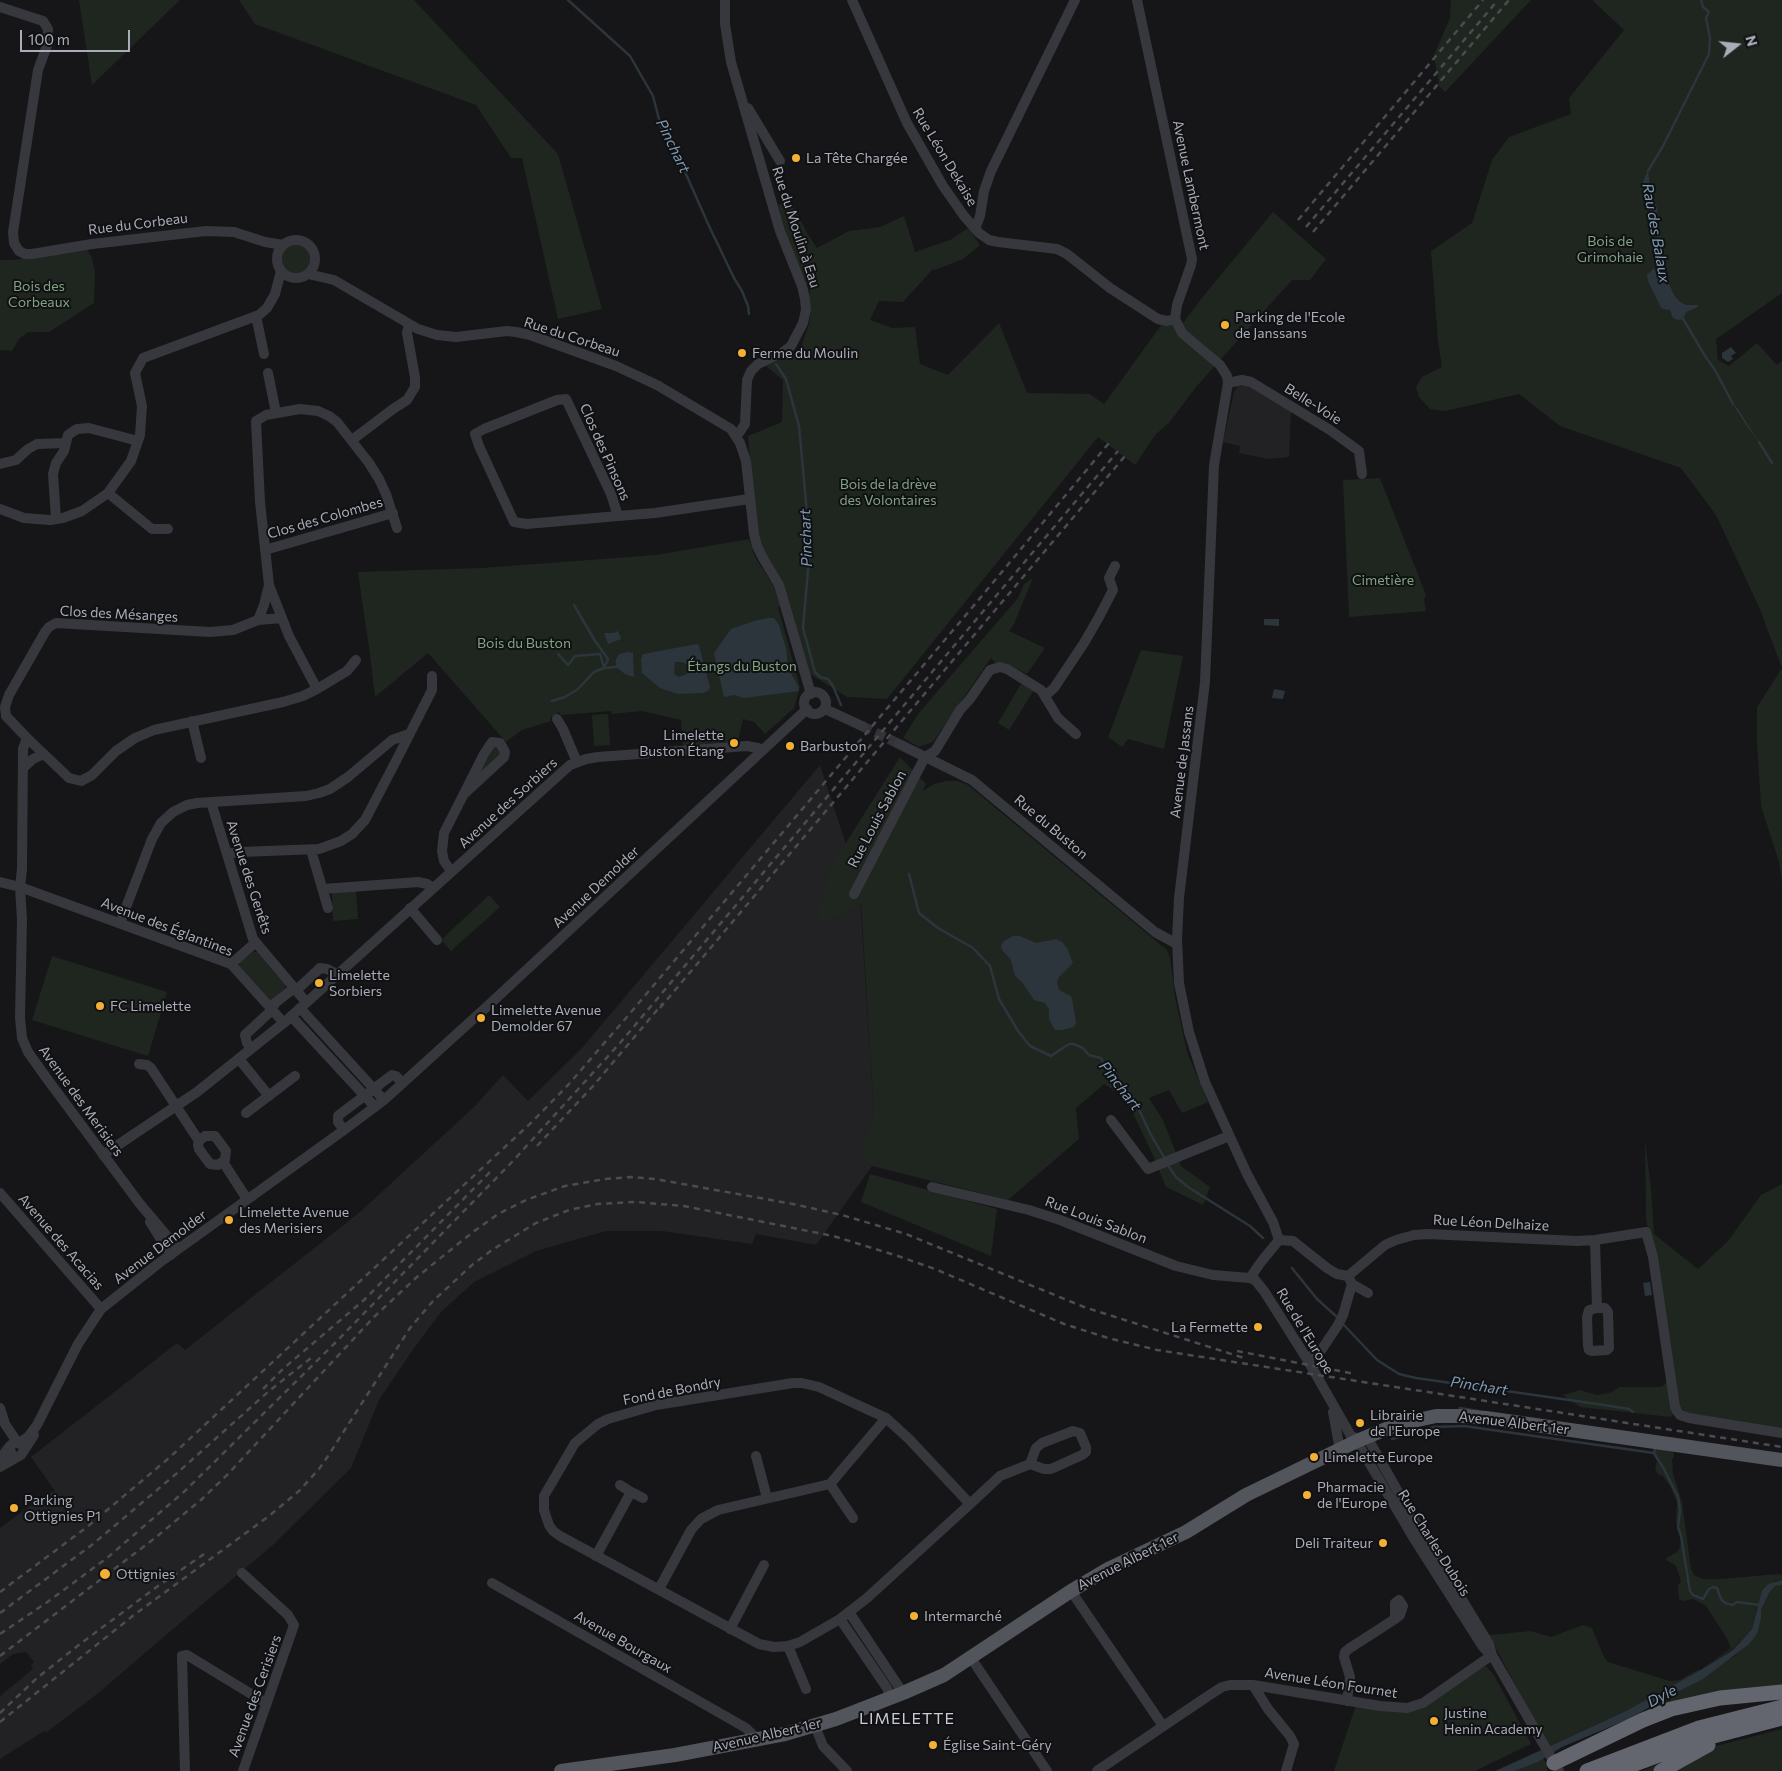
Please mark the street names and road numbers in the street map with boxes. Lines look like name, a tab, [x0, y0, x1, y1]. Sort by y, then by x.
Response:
street label: Rue Léon Dekaise	[909, 105, 981, 209]
street label: Avenue Lambermont	[1169, 118, 1213, 252]
street label: Rue du Moulin à Eau	[768, 164, 824, 290]
street label: Rue du Corbeau	[87, 210, 189, 238]
street label: Rue du Corbeau	[522, 314, 622, 360]
street label: Belle-Voie	[1281, 380, 1345, 428]
street label: Clos des Pinsons	[576, 401, 634, 503]
street label: Clos des Colombes	[265, 494, 385, 542]
street label: Clos des Mésanges	[59, 603, 179, 625]
street label: Avenue de Jassans	[1167, 705, 1197, 819]
street label: Avenue des Sorbiers	[455, 754, 561, 852]
street label: Rue Louis Sablon	[844, 767, 910, 871]
street label: Rue du Buston	[1011, 791, 1091, 863]
street label: Avenue des Genêts	[223, 818, 275, 936]
street label: Avenue Demolder	[549, 843, 643, 931]
street label: Avenue des Églantines	[99, 894, 235, 960]
street label: Avenue des Merisiers	[35, 1042, 127, 1160]
street label: Avenue des Acacias	[15, 1191, 107, 1293]
street label: Rue Louis Sablon	[1043, 1193, 1149, 1247]
street label: Avenue Demolder	[110, 1207, 210, 1287]
street label: Rue Léon Delhaize	[1433, 1212, 1549, 1234]
street label: Rue de l'Europe	[1273, 1285, 1337, 1377]
street label: Fond de Bondry	[622, 1373, 722, 1409]
street label: Avenue Albert 1er	[1458, 1408, 1570, 1438]
street label: Rue Charles Dubois	[1394, 1487, 1474, 1599]
street label: Avenue Albert 1er	[1075, 1528, 1181, 1594]
street label: Avenue Bourgaux	[571, 1607, 675, 1677]
street label: Avenue des Cerisiers	[225, 1632, 285, 1760]
street label: Avenue Léon Fournet	[1263, 1664, 1399, 1702]
street label: Avenue Albert 1er	[711, 1714, 823, 1756]

